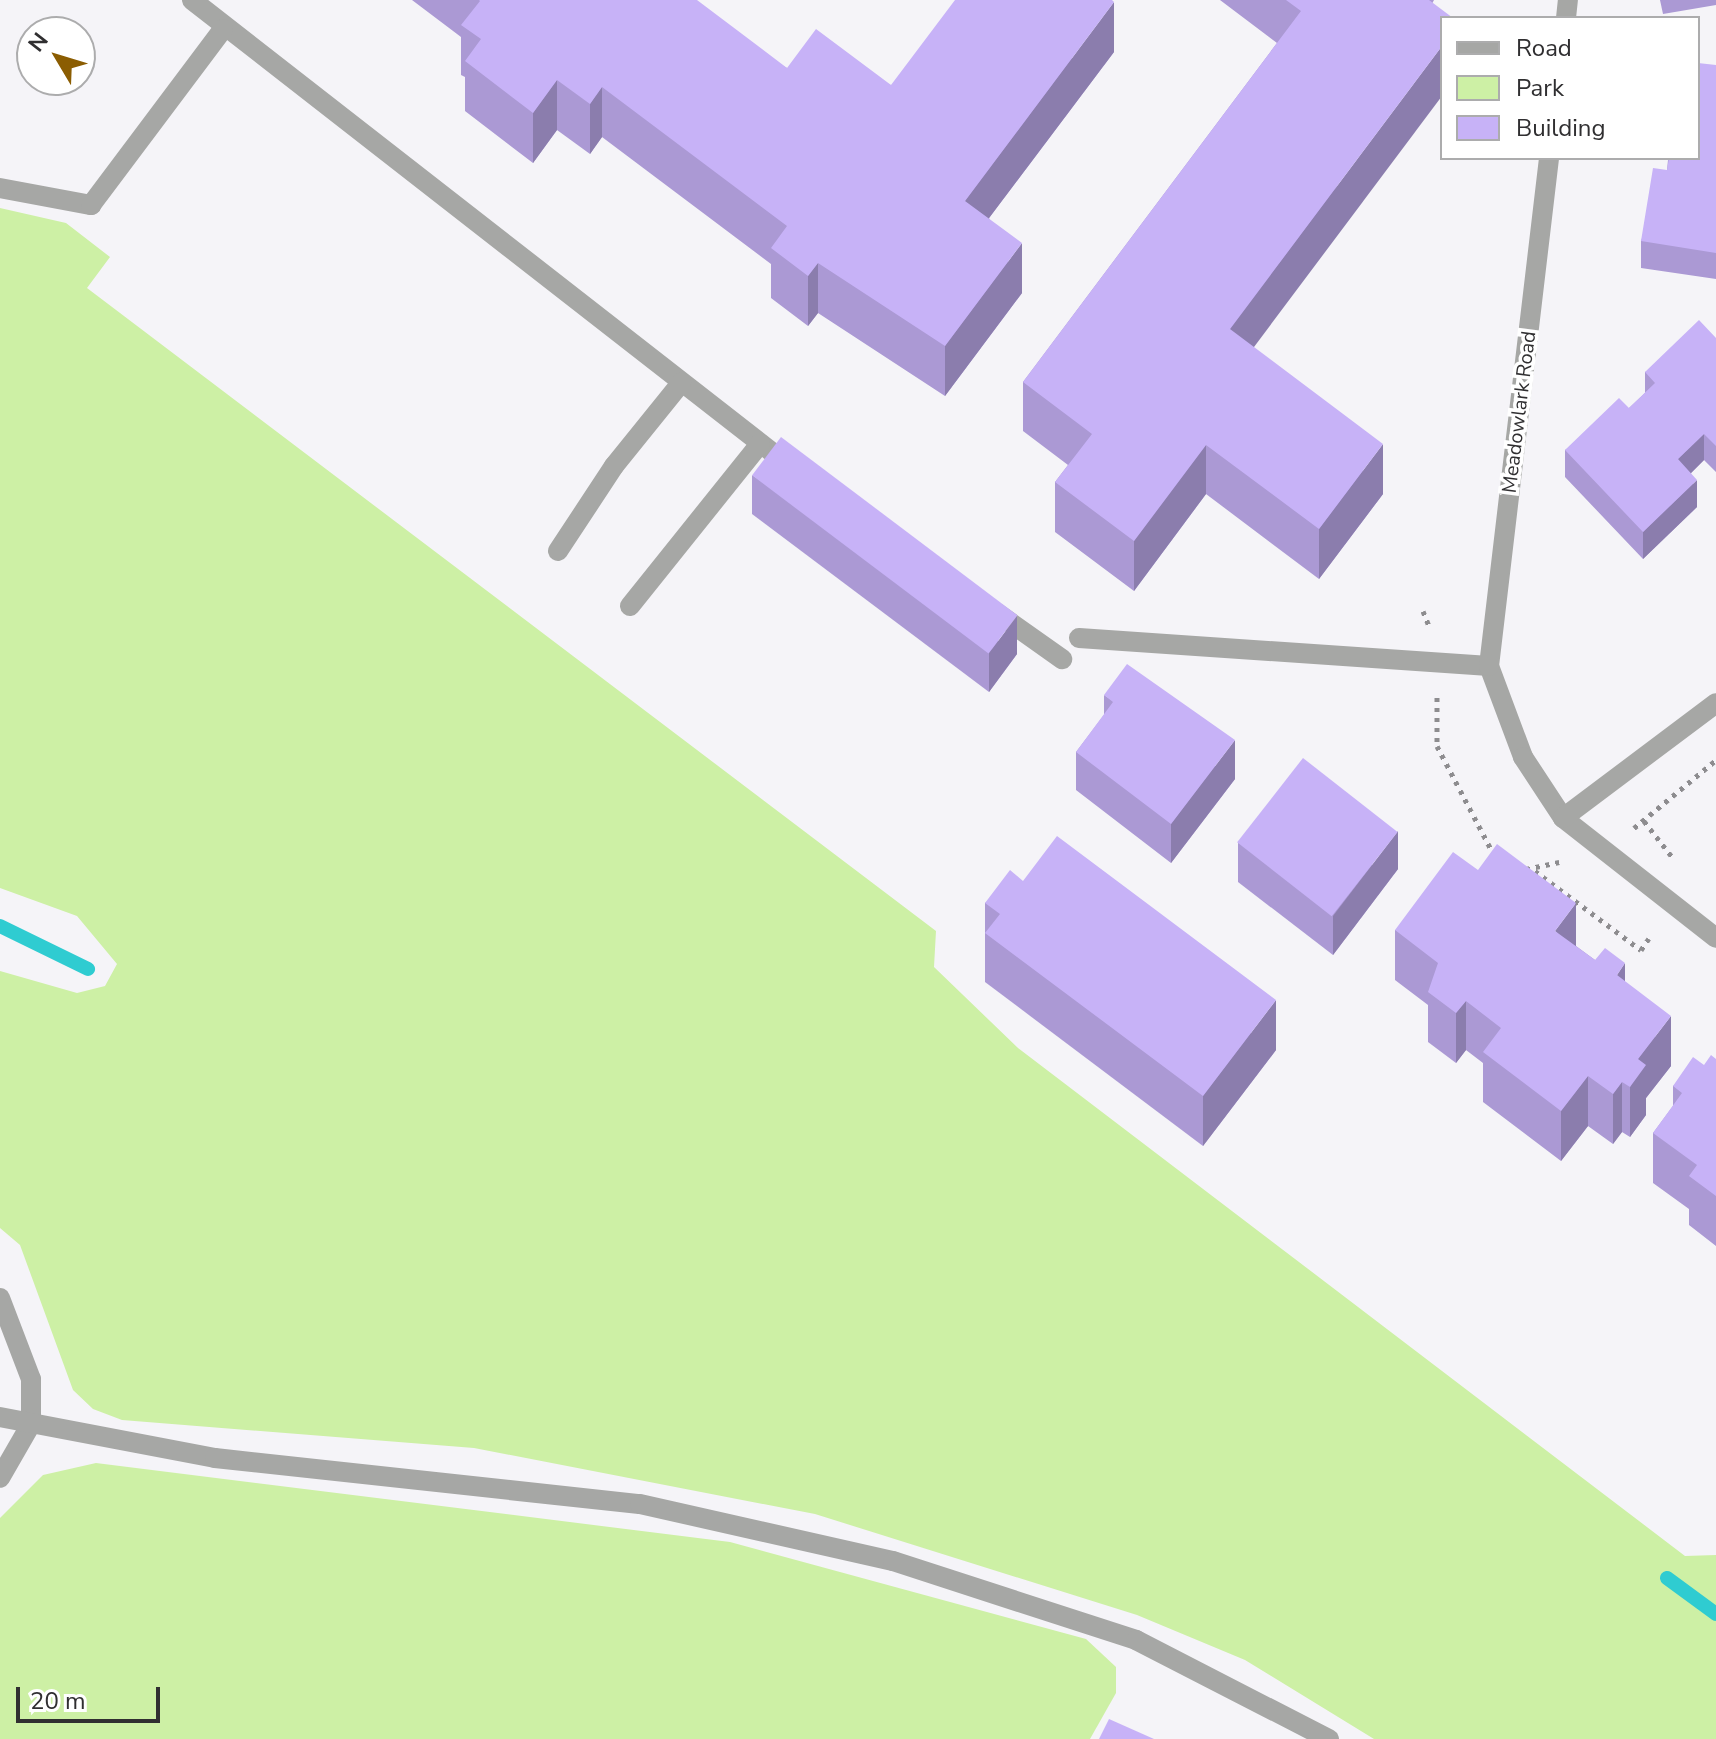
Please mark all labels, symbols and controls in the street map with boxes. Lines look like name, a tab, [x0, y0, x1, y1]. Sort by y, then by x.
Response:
north arrow	[16, 16, 96, 96]
legend	[1440, 16, 1700, 160]
text: N	[22, 27, 56, 58]
text: Road	[1516, 32, 1572, 64]
text: Park	[1516, 72, 1564, 104]
text: Building	[1516, 112, 1606, 144]
street label: Meadowlark Road	[1497, 330, 1541, 494]
scale bar	[20, 1671, 164, 1721]
text: 20 m	[30, 1685, 86, 1717]

